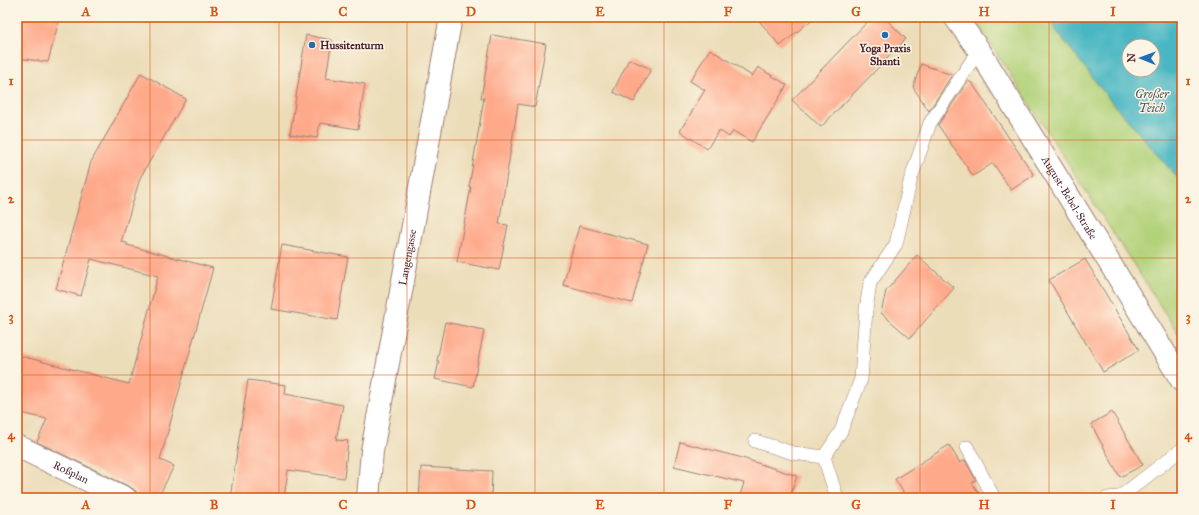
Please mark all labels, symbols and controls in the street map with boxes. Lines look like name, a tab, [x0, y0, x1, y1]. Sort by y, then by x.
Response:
text: A	[81, 4, 91, 20]
text: B	[210, 4, 219, 20]
text: C	[339, 4, 348, 20]
text: D	[466, 4, 476, 20]
text: E	[595, 4, 605, 20]
text: F	[724, 4, 733, 20]
text: G	[851, 4, 861, 20]
text: H	[978, 4, 990, 20]
text: I	[1110, 4, 1116, 20]
marker: Yoga Praxis Shanti	[880, 30, 890, 40]
north arrow	[1121, 38, 1161, 78]
place label: Hussitenturm	[320, 39, 385, 52]
marker: Hussitenturm	[307, 40, 317, 50]
place label: Yoga Praxis Shanti	[859, 42, 910, 68]
text: N	[1125, 52, 1138, 63]
text: 1	[8, 73, 14, 89]
text: 1	[1185, 73, 1191, 89]
water label: Großer Teich	[1135, 87, 1170, 115]
street label: August-Bebel-Straße	[1039, 153, 1100, 242]
text: 2	[8, 191, 15, 207]
text: 2	[1185, 191, 1192, 207]
street label: Langengasse	[396, 228, 419, 286]
text: 3	[8, 309, 14, 325]
text: 3	[1185, 309, 1191, 325]
text: 4	[7, 427, 15, 443]
text: 4	[1184, 427, 1192, 443]
street label: Roßplan	[51, 458, 91, 486]
text: A	[81, 497, 91, 513]
text: B	[210, 497, 219, 513]
text: C	[339, 497, 348, 513]
text: D	[466, 497, 476, 513]
text: E	[595, 497, 605, 513]
text: F	[724, 497, 733, 513]
text: G	[851, 497, 861, 513]
text: H	[978, 497, 990, 513]
text: I	[1110, 497, 1116, 513]

